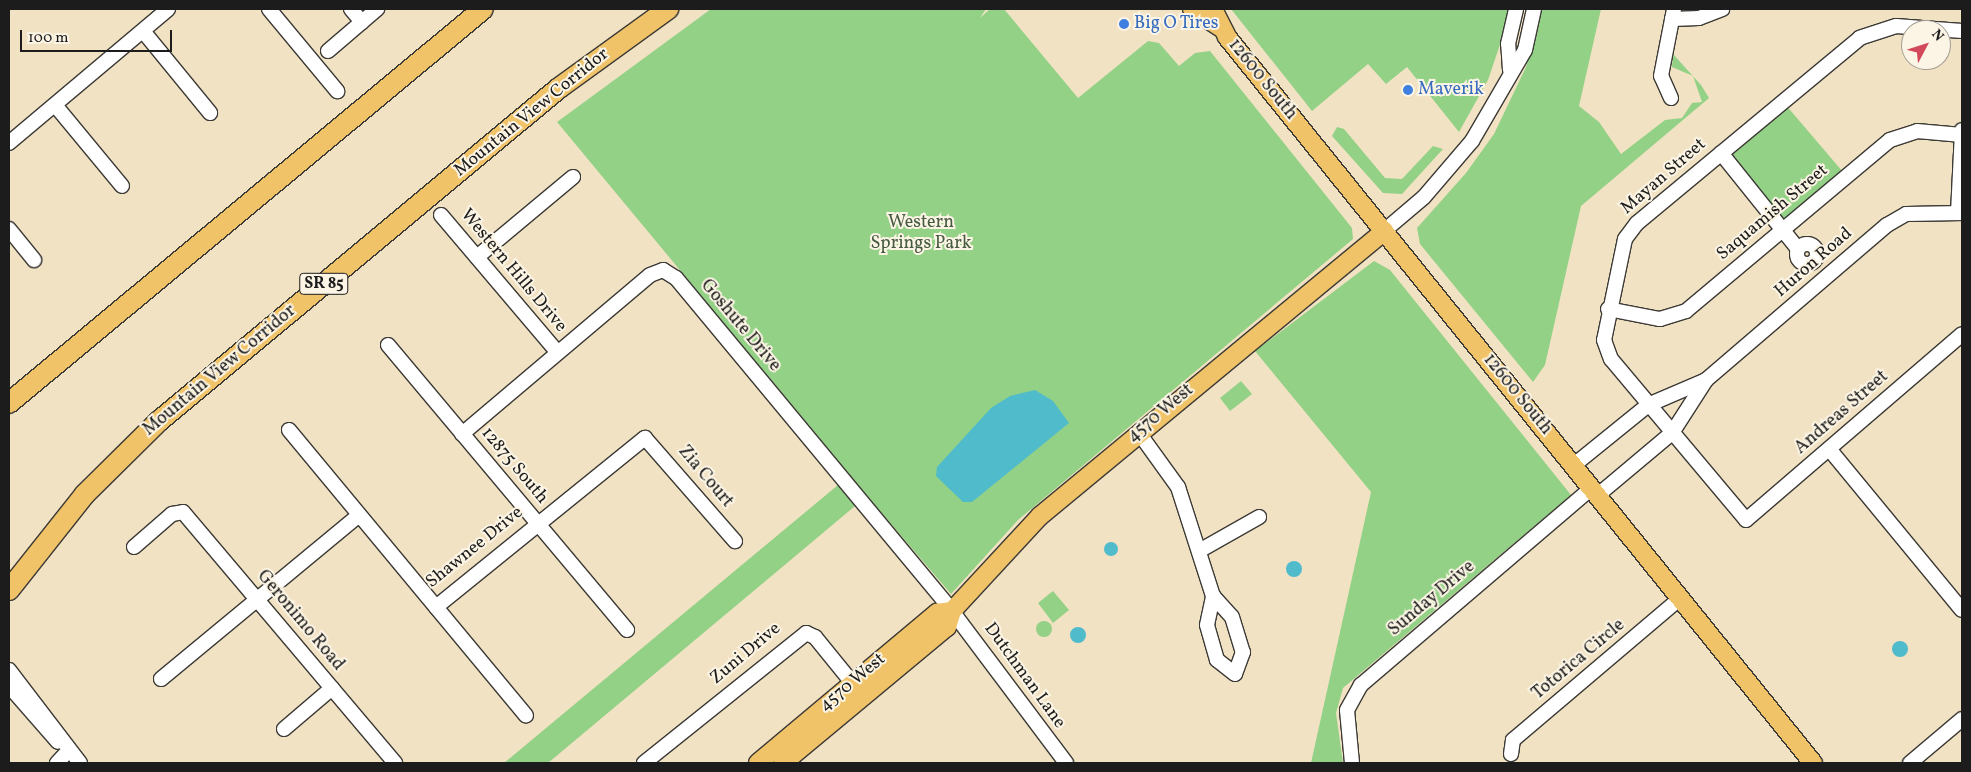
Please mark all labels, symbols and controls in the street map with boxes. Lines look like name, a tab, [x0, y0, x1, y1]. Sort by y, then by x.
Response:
place label: Big O Tires	[1134, 13, 1219, 35]
marker: Big O Tires	[1118, 18, 1130, 30]
scale bar	[22, 20, 175, 52]
north arrow	[1901, 20, 1951, 70]
text: N	[1927, 26, 1948, 46]
text: 100 m	[28, 28, 68, 49]
street label: 12600 South	[1223, 35, 1301, 125]
street label: Mountain View Corridor	[450, 44, 614, 182]
place label: Maverik	[1418, 79, 1484, 101]
marker: Maverik	[1402, 84, 1414, 96]
street label: Mayan Street	[1617, 134, 1711, 220]
street label: Saquamish Street	[1713, 160, 1833, 266]
street label: Western Hills Drive	[455, 205, 571, 337]
park label: Western Springs Park	[870, 213, 972, 255]
street label: Huron Road	[1771, 223, 1857, 303]
road number: SR 85	[299, 270, 349, 298]
street label: Goshute Drive	[695, 276, 785, 376]
street label: Mountain View Corridor	[139, 300, 301, 442]
street label: 12600 South	[1478, 350, 1556, 440]
street label: Andreas Street	[1791, 366, 1893, 460]
street label: 4570 West	[1123, 380, 1199, 448]
street label: 12875 South	[476, 423, 552, 509]
street label: Zia Court	[673, 441, 737, 513]
street label: Shawnee Drive	[422, 502, 528, 594]
street label: Sunday Drive	[1384, 556, 1480, 642]
street label: Geronimo Road	[252, 566, 348, 676]
street label: Totorica Circle	[1528, 615, 1630, 705]
street label: Zuni Drive	[706, 618, 786, 690]
street label: Dutchman Lane	[978, 619, 1070, 733]
street label: 4570 West	[815, 649, 891, 717]

